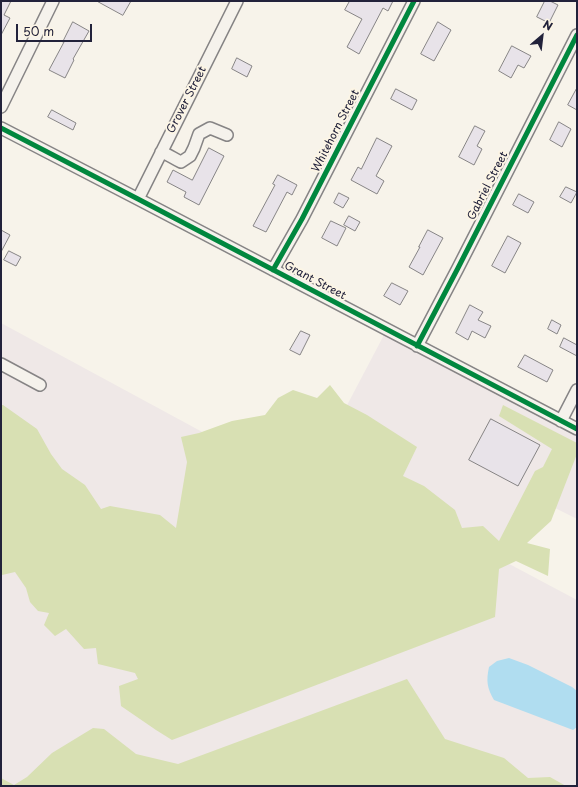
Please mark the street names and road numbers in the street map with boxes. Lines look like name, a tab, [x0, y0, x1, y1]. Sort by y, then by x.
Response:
street label: Grover Street	[164, 64, 210, 136]
street label: Whitehorn Street	[310, 88, 362, 174]
street label: Gabriel Street	[465, 150, 511, 222]
street label: Grant Street	[282, 259, 348, 303]

